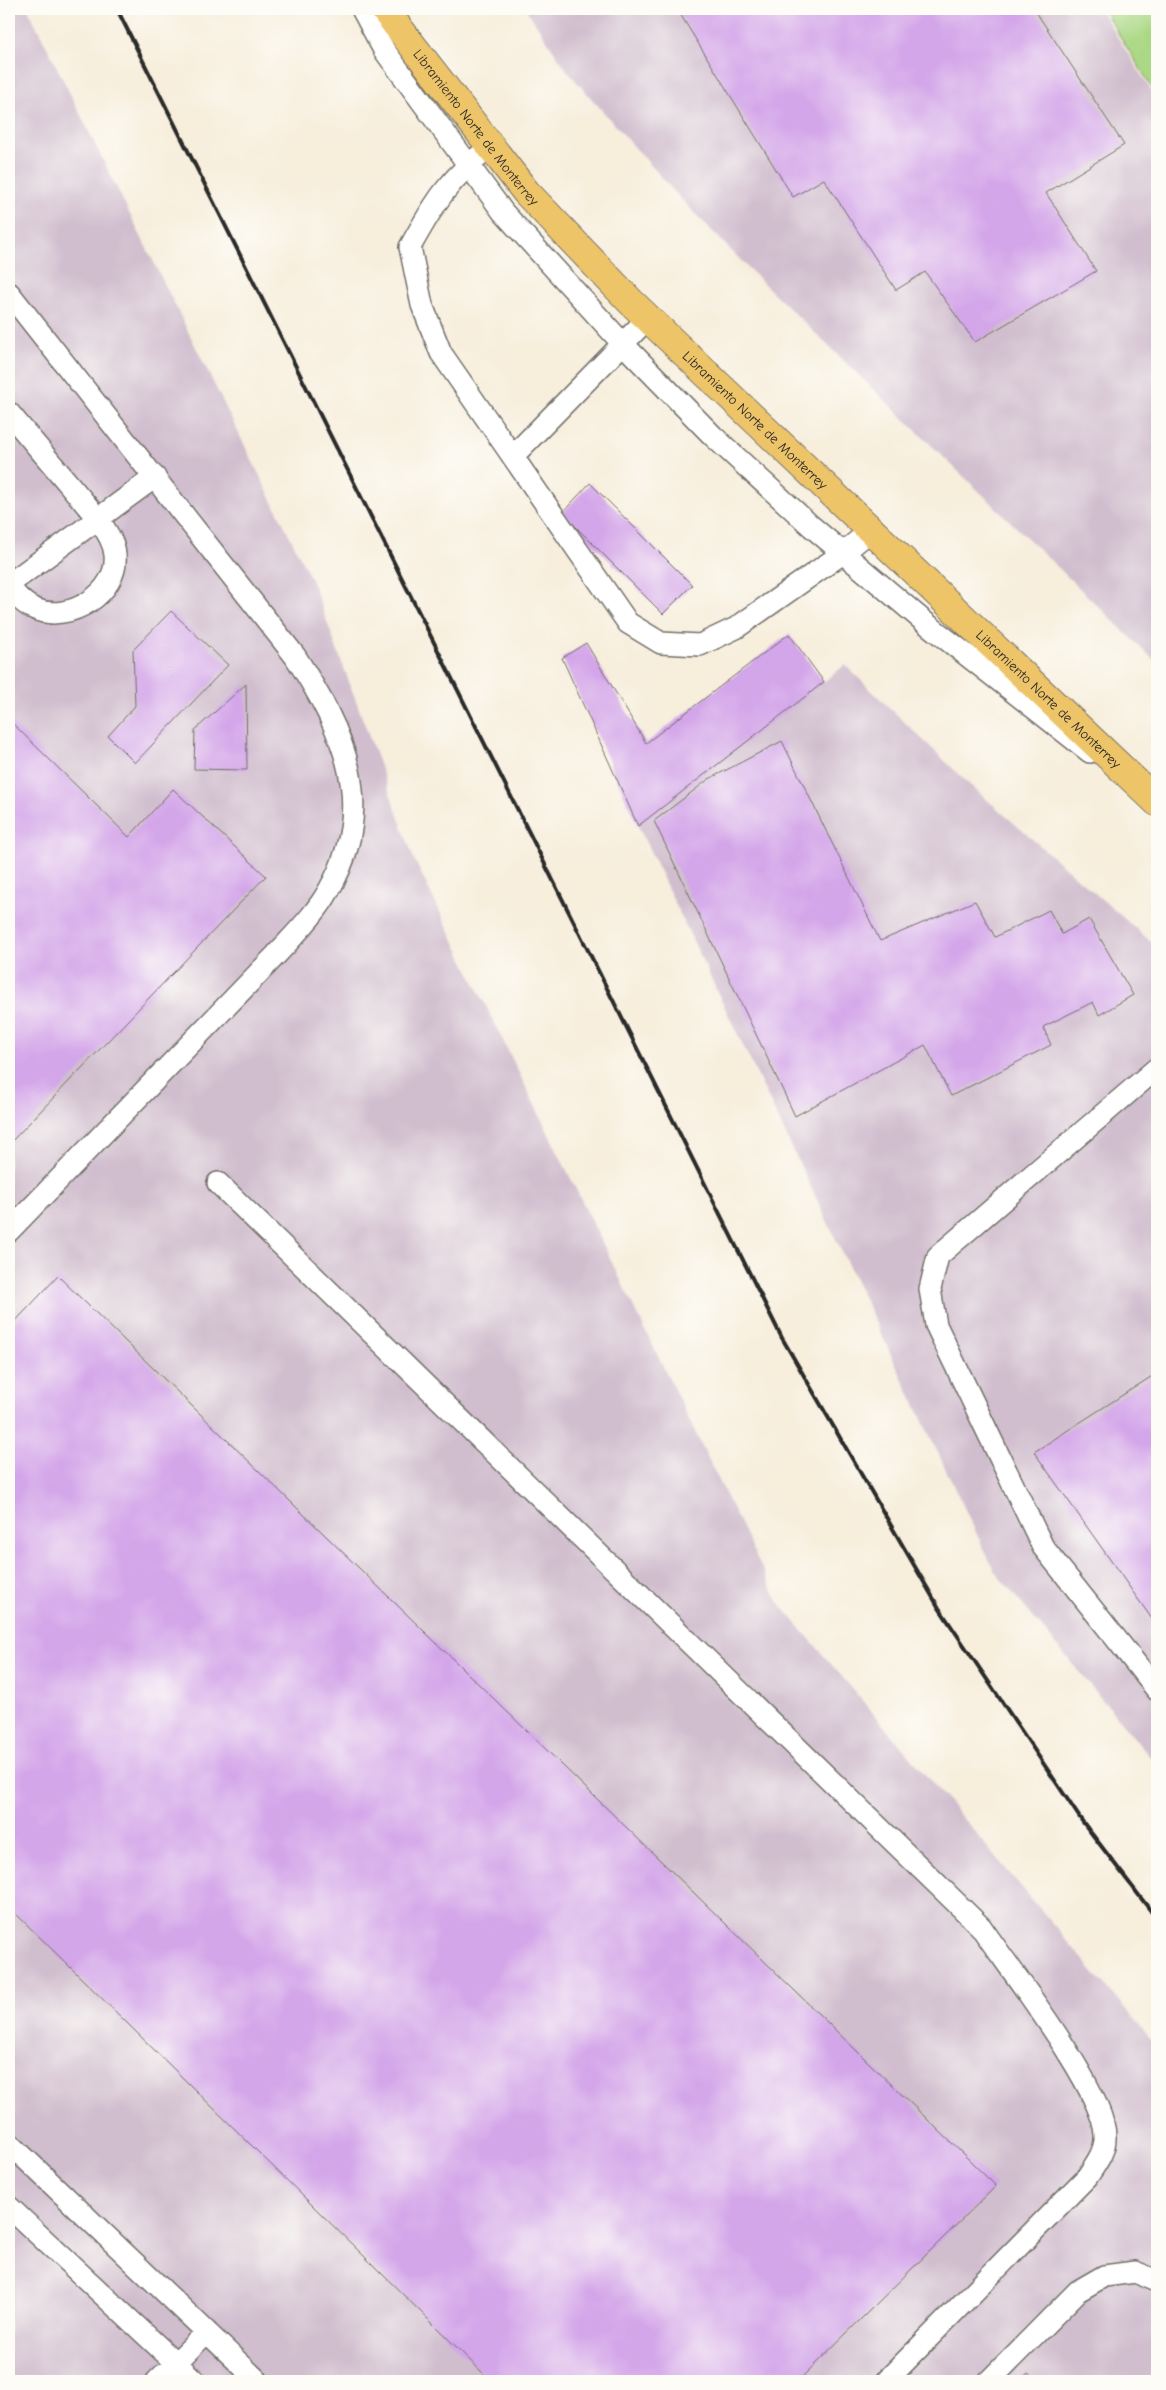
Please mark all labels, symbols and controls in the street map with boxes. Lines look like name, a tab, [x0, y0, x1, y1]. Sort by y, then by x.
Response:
street label: Libramiento Norte de Monterrey	[409, 46, 543, 210]
street label: Libramiento Norte de Monterrey	[679, 347, 831, 494]
street label: Libramiento Norte de Monterrey	[972, 627, 1125, 773]

